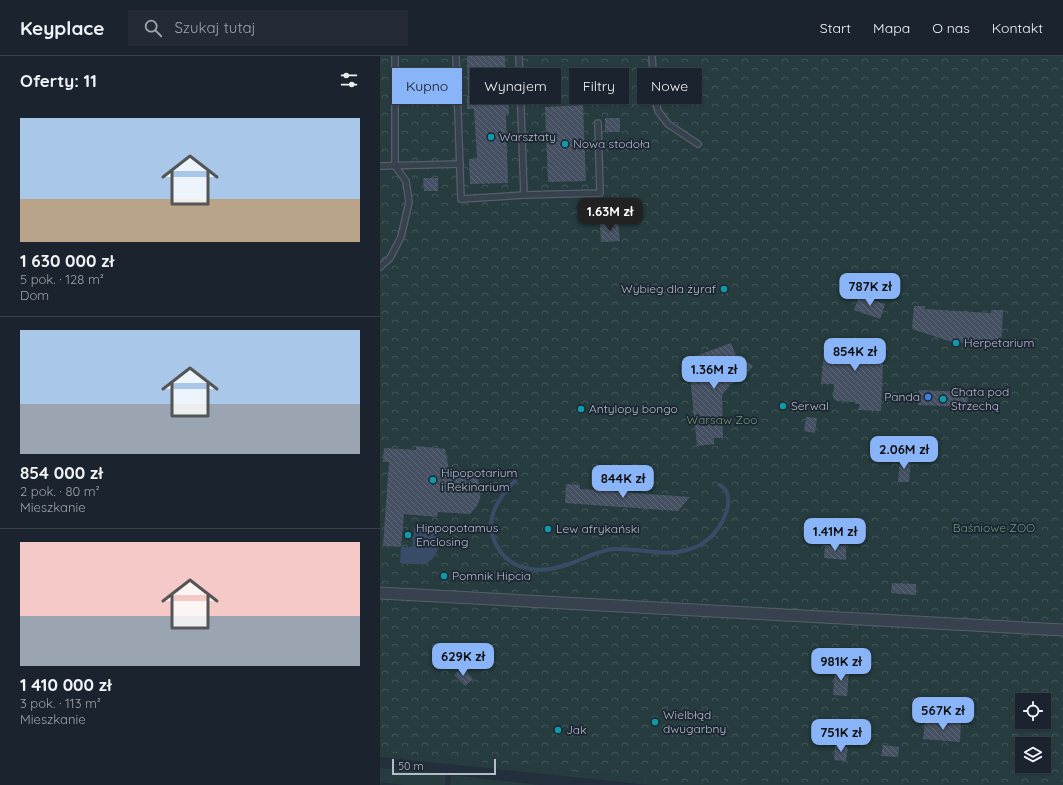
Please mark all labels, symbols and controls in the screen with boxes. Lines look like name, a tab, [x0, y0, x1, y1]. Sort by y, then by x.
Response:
search box	[128, 10, 408, 46]
text: Keyplace	[20, 16, 104, 40]
icon: search	[142, 17, 164, 39]
text: Szukaj tutaj	[174, 18, 256, 37]
text: Start	[820, 19, 851, 37]
text: Mapa	[873, 19, 910, 37]
text: O nas	[932, 19, 970, 37]
text: Kontakt	[992, 19, 1043, 37]
chip: Kupno	[392, 68, 462, 104]
chip: Wynajem	[470, 68, 561, 104]
chip: Filtry	[569, 68, 629, 104]
chip: Nowe	[637, 68, 702, 104]
icon: filters	[338, 69, 360, 91]
text: Oferty: 11	[20, 70, 97, 91]
place label: Warsztaty	[499, 129, 556, 144]
marker: Warsztaty	[486, 132, 496, 142]
place label: Nowa stodoła	[573, 136, 650, 151]
marker: Nowa stodoła	[560, 139, 570, 149]
icon: home	[154, 144, 226, 216]
pin: 1.63M zł	[569, 198, 651, 232]
text: 1.63M zł	[587, 203, 633, 219]
text: 1 630 000 zł	[20, 250, 114, 271]
text: 5 pok. · 128 m²	[20, 271, 104, 287]
pin: 787K zł	[833, 273, 907, 307]
text: 787K zł	[848, 278, 892, 294]
place label: Wybieg dla żyraf	[621, 281, 717, 296]
marker: Wybieg dla żyraf	[719, 284, 729, 294]
text: Dom	[20, 287, 49, 303]
place label: Herpetarium	[964, 335, 1034, 350]
pin: 854K zł	[818, 338, 892, 372]
marker: Herpetarium	[951, 338, 961, 348]
text: 854K zł	[833, 343, 877, 359]
icon: home	[154, 356, 226, 428]
pin: 1.36M zł	[673, 356, 755, 390]
text: 1.36M zł	[691, 361, 737, 377]
place label: Chata pod Strzechą	[951, 384, 1009, 413]
place label: Panda	[884, 389, 920, 404]
marker: Panda	[923, 392, 933, 402]
marker: Chata pod Strzechą	[938, 394, 948, 404]
place label: Serwal	[791, 398, 829, 413]
place label: Antylopy bongo	[589, 401, 678, 416]
marker: Serwal	[778, 401, 788, 411]
marker: Antylopy bongo	[576, 404, 586, 414]
park label: Warsaw Zoo	[687, 412, 757, 427]
pin: 2.06M zł	[863, 436, 945, 470]
text: 2.06M zł	[879, 441, 929, 457]
text: 854 000 zł	[20, 462, 103, 483]
place label: Hipopotarium i Rekinarium	[441, 465, 518, 494]
pin: 844K zł	[586, 465, 660, 499]
text: 844K zł	[601, 470, 645, 486]
marker: Hipopotarium i Rekinarium	[428, 475, 438, 485]
text: 2 pok. · 80 m²	[20, 483, 100, 499]
text: Mieszkanie	[20, 499, 86, 515]
pin: 1.41M zł	[794, 518, 876, 552]
place label: Hippopotamus Enclosing	[416, 520, 499, 549]
park label: Baśniowe ZOO	[953, 520, 1035, 535]
place label: Lew afrykański	[556, 521, 640, 536]
text: 1.41M zł	[813, 523, 857, 539]
marker: Lew afrykański	[543, 524, 553, 534]
marker: Hippopotamus Enclosing	[403, 530, 413, 540]
icon: home	[154, 568, 226, 640]
place label: Pomnik Hipcia	[452, 568, 531, 583]
marker: Pomnik Hipcia	[439, 571, 449, 581]
pin: 629K zł	[426, 643, 500, 677]
text: 629K zł	[441, 648, 485, 664]
pin: 981K zł	[804, 648, 878, 682]
text: 981K zł	[820, 653, 862, 669]
text: 1 410 000 zł	[20, 674, 112, 695]
map controls	[1015, 693, 1051, 773]
button: locate	[1015, 693, 1051, 729]
text: 3 pok. · 113 m²	[20, 695, 101, 711]
pin: 567K zł	[906, 697, 980, 731]
text: 567K zł	[921, 702, 965, 718]
place label: Wielbłąd dwugarbny	[663, 707, 726, 736]
text: Mieszkanie	[20, 711, 86, 727]
marker: Wielbłąd dwugarbny	[650, 717, 660, 727]
pin: 751K zł	[804, 719, 878, 753]
place label: Jak	[566, 722, 587, 737]
text: 751K zł	[820, 724, 862, 740]
marker: Jak	[553, 725, 563, 735]
button: layers	[1015, 737, 1051, 773]
scale bar	[392, 757, 496, 776]
text: 50 m	[398, 759, 424, 773]

